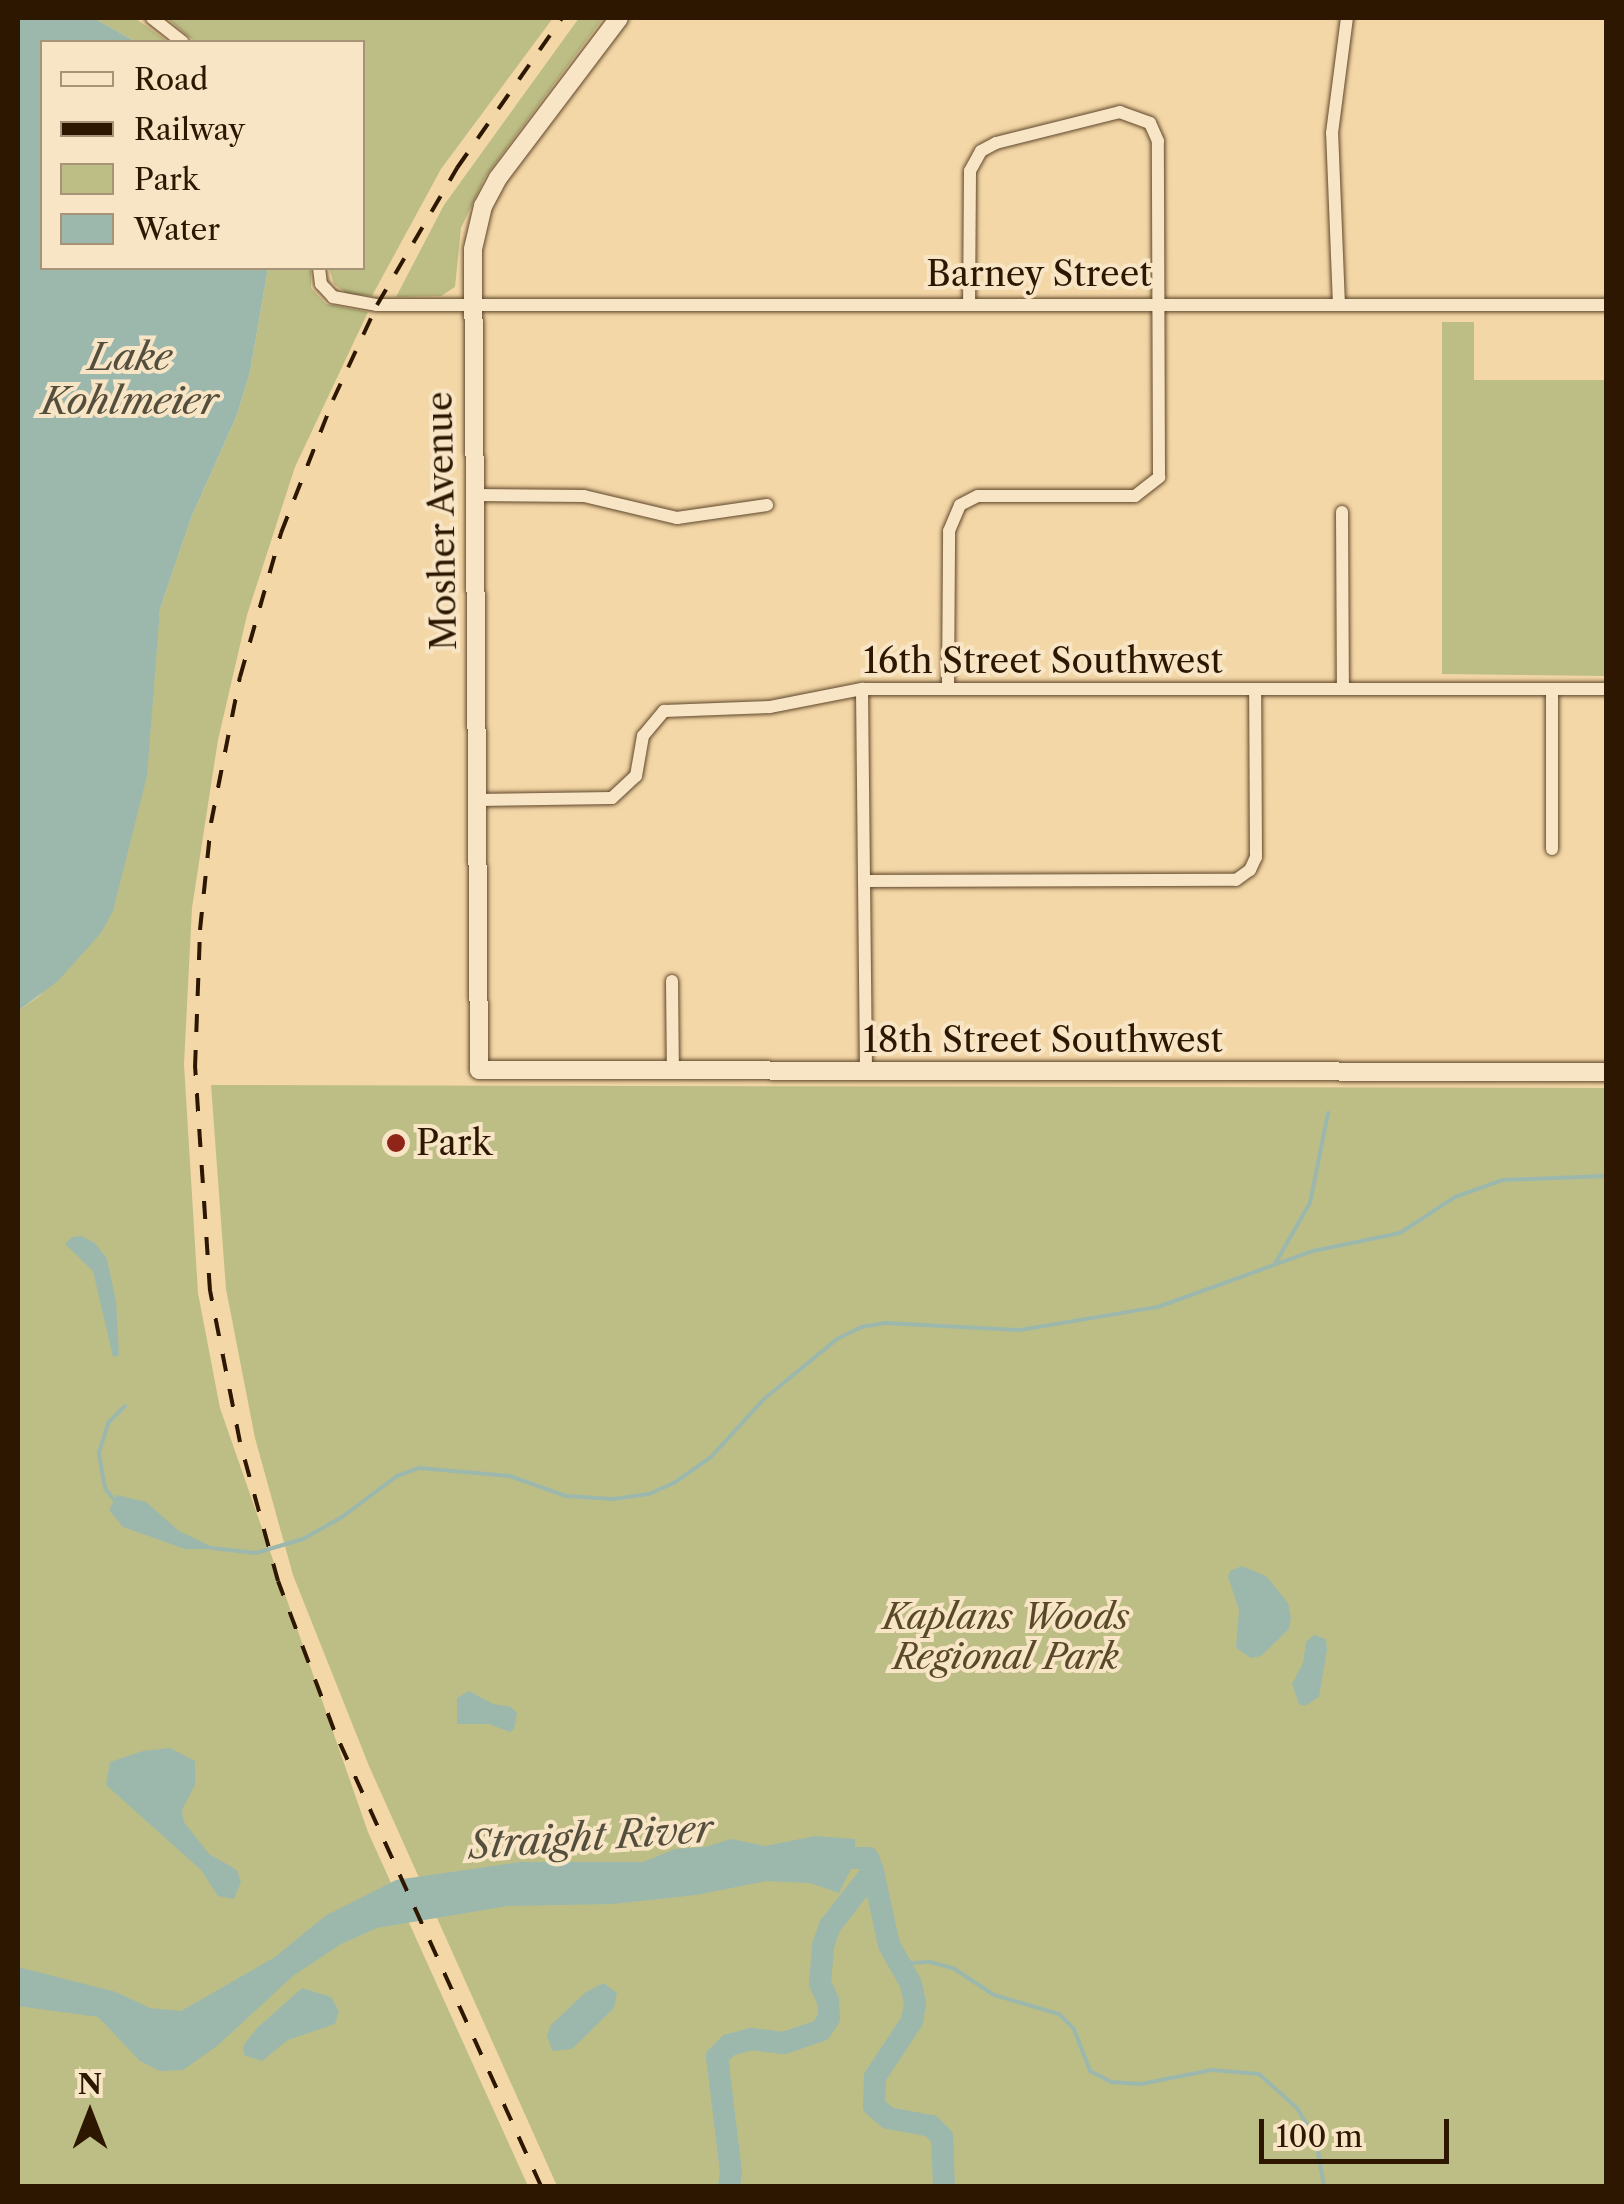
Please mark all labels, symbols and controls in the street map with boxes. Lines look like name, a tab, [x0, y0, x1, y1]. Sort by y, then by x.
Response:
legend	[40, 40, 365, 270]
text: Road	[134, 61, 208, 98]
text: Railway	[134, 111, 245, 148]
text: Park	[134, 161, 199, 198]
text: Water	[134, 211, 220, 248]
street label: Barney Street	[926, 253, 1152, 295]
water label: Lake Kohlmeier	[41, 334, 219, 424]
street label: Mosher Avenue	[419, 390, 465, 652]
street label: 16th Street Southwest	[863, 640, 1223, 682]
street label: 18th Street Southwest	[863, 1019, 1223, 1061]
place label: Park	[416, 1122, 492, 1164]
marker: Park	[385, 1132, 407, 1154]
park label: Kaplans Woods Regional Park	[883, 1596, 1129, 1678]
water label: Straight River	[467, 1806, 715, 1868]
north arrow	[40, 2064, 140, 2164]
text: N	[78, 2067, 102, 2101]
scale bar	[1264, 2099, 1454, 2161]
text: 100 m	[1276, 2118, 1363, 2155]

